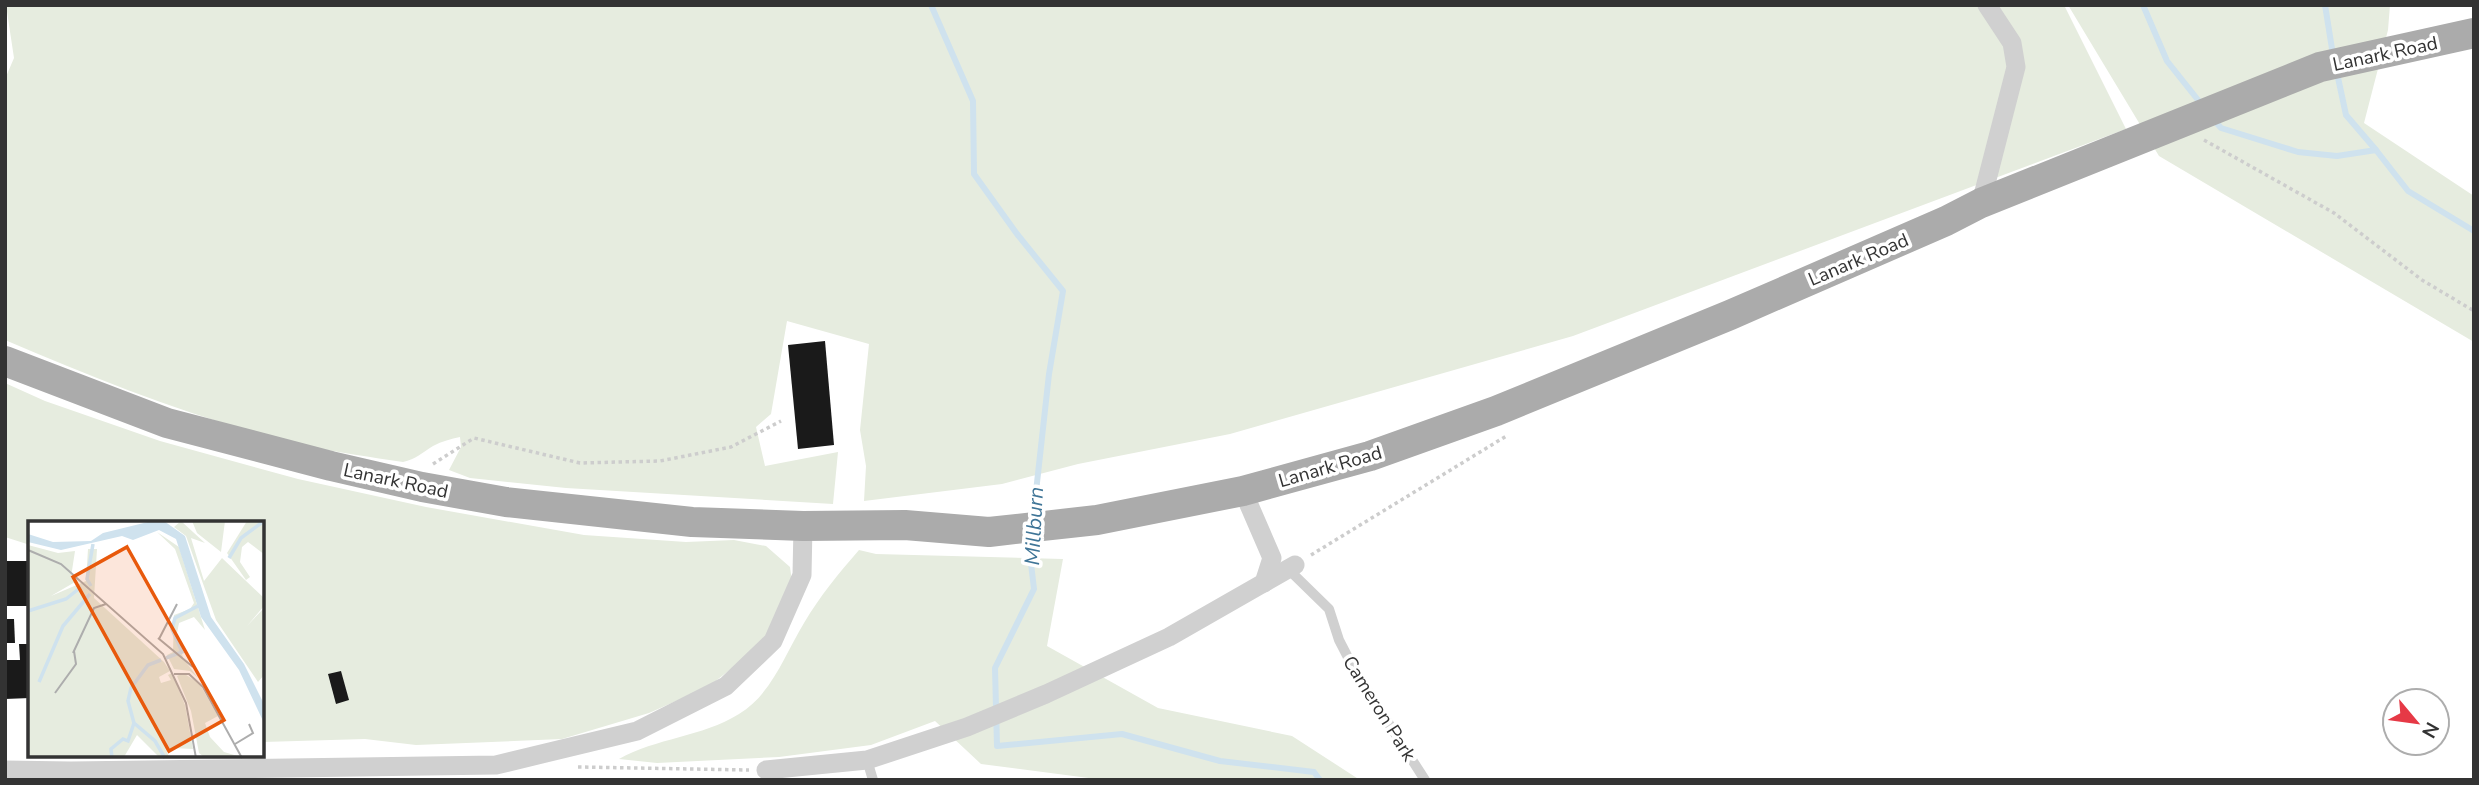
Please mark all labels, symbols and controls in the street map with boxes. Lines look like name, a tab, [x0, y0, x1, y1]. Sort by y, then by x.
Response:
street label: Lanark Road	[2330, 30, 2440, 78]
street label: Lanark Road	[1804, 227, 1913, 293]
street label: Lanark Road	[1275, 440, 1385, 494]
street label: Lanark Road	[341, 457, 451, 505]
water label: Millburn	[1018, 486, 1050, 566]
inset map	[28, 521, 264, 757]
street label: Cameron Park	[1336, 651, 1422, 767]
north arrow	[2381, 687, 2451, 757]
text: N	[2415, 717, 2445, 742]

